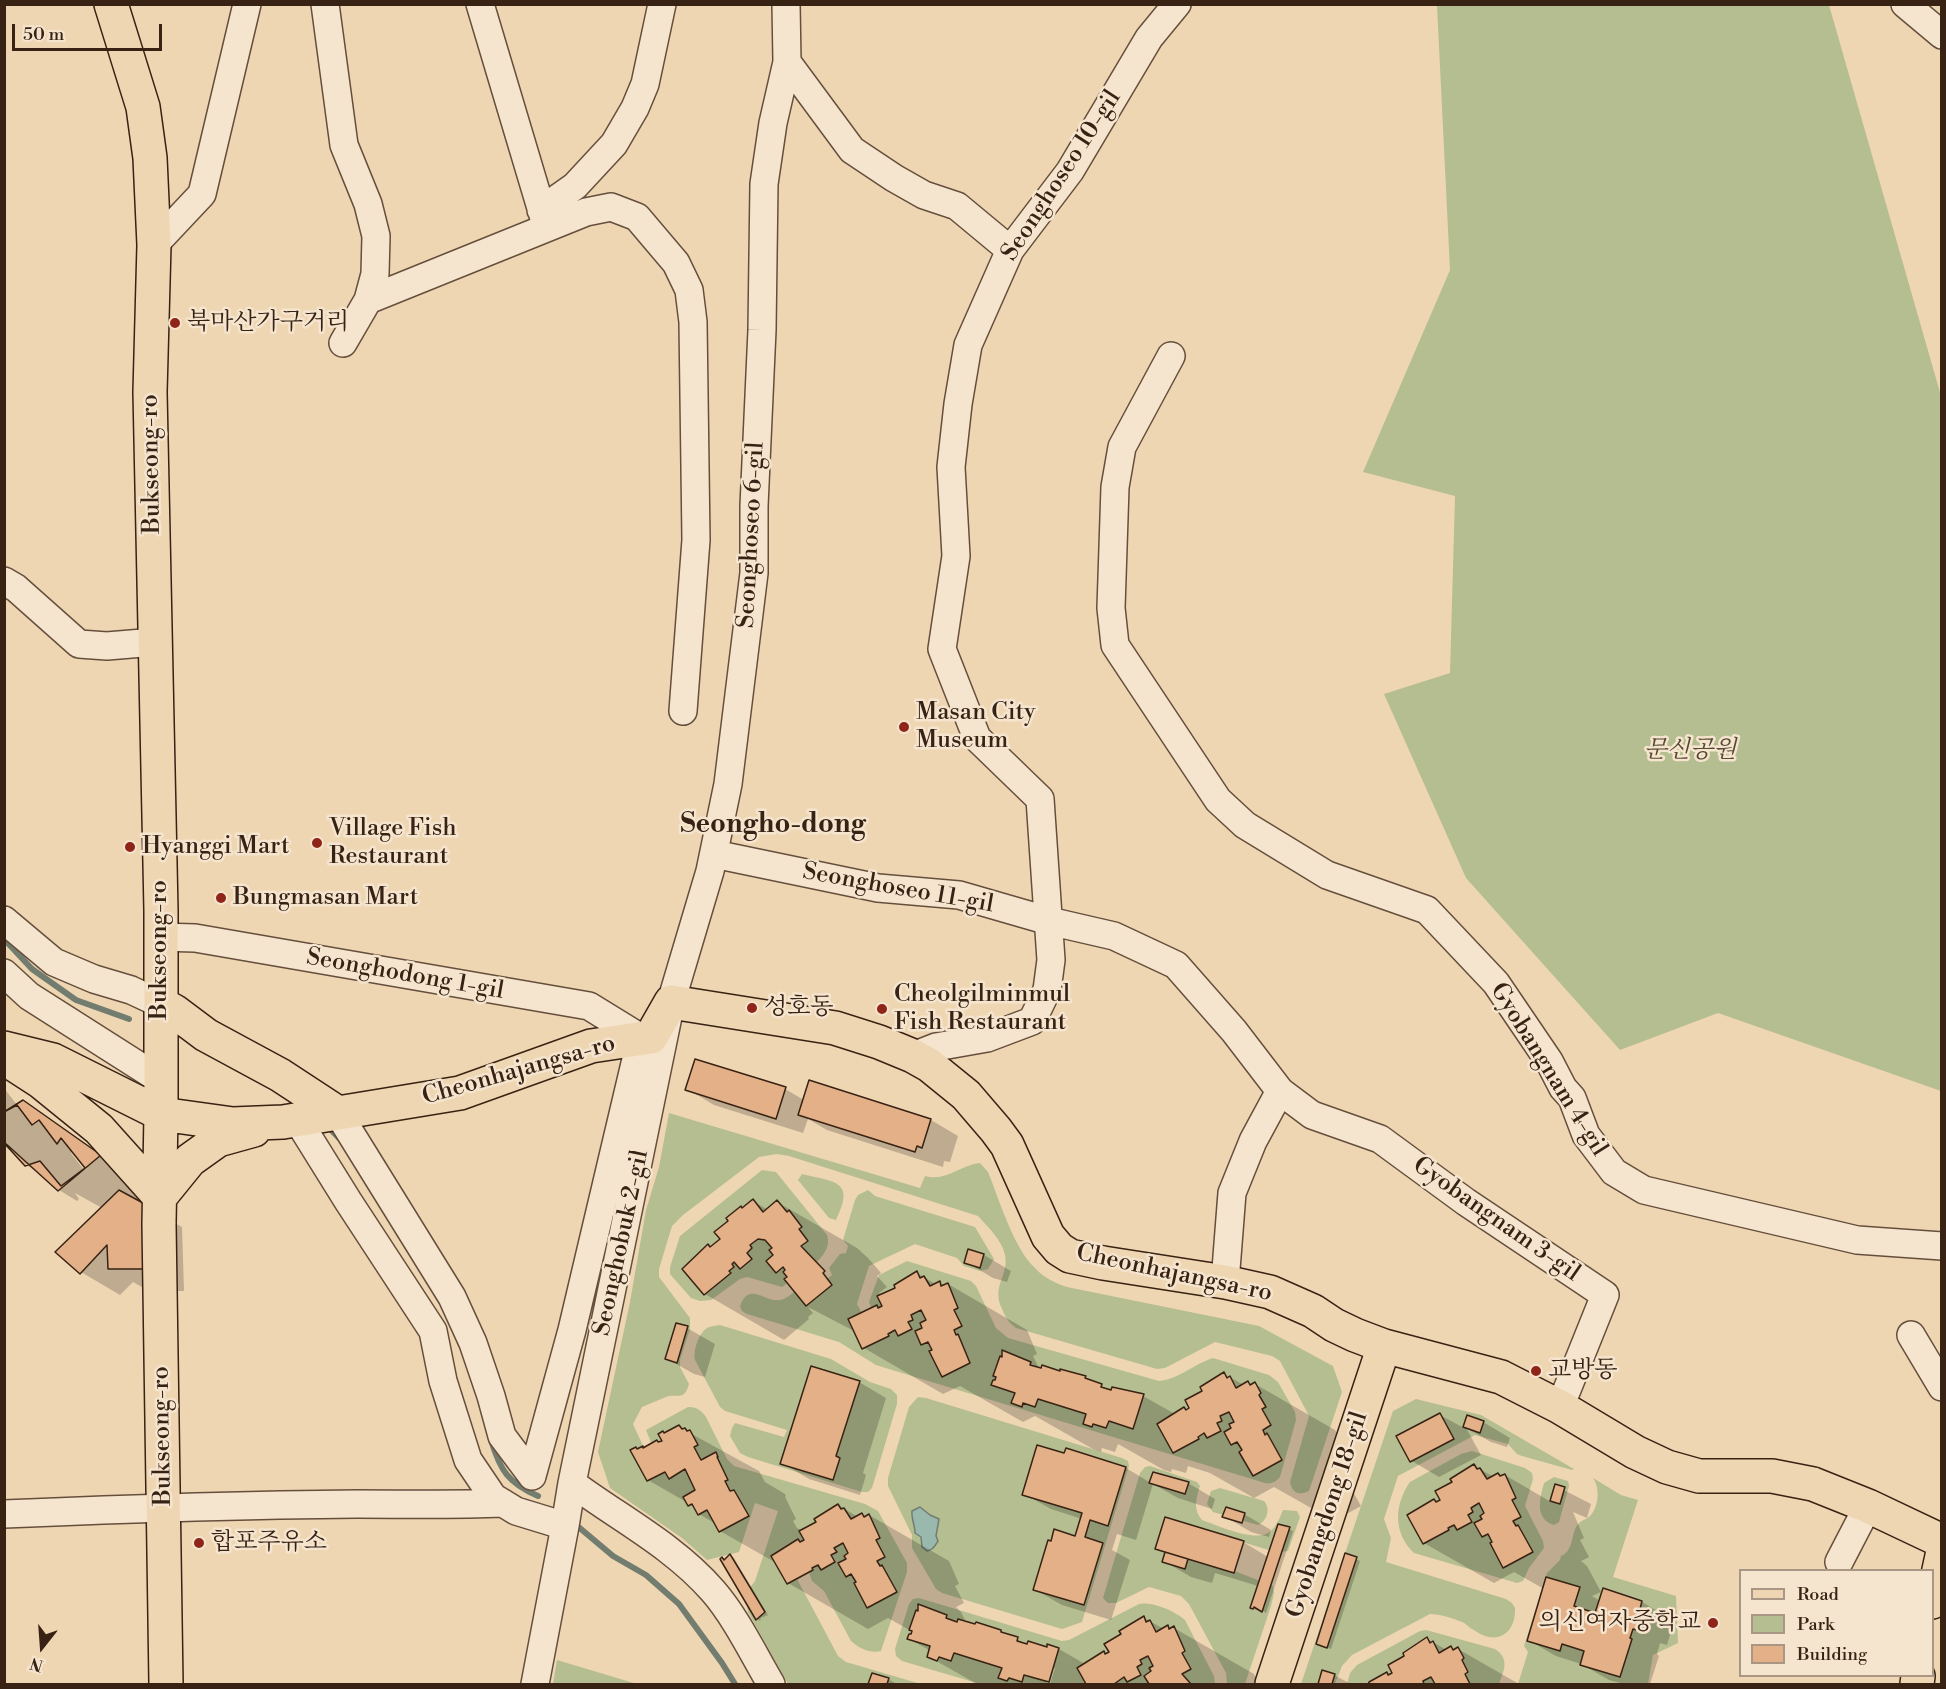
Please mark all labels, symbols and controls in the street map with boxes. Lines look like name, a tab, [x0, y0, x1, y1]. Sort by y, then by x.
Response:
scale bar	[15, 12, 165, 50]
text: 50 m	[23, 23, 64, 46]
street label: Seonghoseo 10-gil	[996, 85, 1128, 267]
place label: 북마산가구거리	[187, 309, 349, 337]
marker: 북마산가구거리	[168, 316, 182, 330]
street label: Bukseong-ro	[136, 394, 168, 534]
street label: Seonghoseo 6-gil	[733, 441, 771, 629]
place label: Masan City Museum	[916, 699, 1036, 755]
marker: Masan City Museum	[897, 720, 911, 734]
park label: 문신공원	[1644, 737, 1736, 765]
district label: Seongho-dong	[680, 810, 866, 842]
place label: Village Fish Restaurant	[329, 815, 457, 871]
place label: Hyanggi Mart	[142, 833, 290, 861]
marker: Village Fish Restaurant	[310, 836, 324, 850]
marker: Hyanggi Mart	[123, 840, 137, 854]
street label: Seonghoseo 11-gil	[800, 858, 996, 920]
street label: Bukseong-ro	[146, 880, 174, 1020]
place label: Bungmasan Mart	[233, 884, 418, 912]
marker: Bungmasan Mart	[214, 891, 228, 905]
street label: Seonghodong 1-gil	[304, 943, 506, 1007]
street label: Gyobangnam 4-gil	[1483, 978, 1613, 1162]
place label: Cheolgilminmul Fish Restaurant	[894, 981, 1070, 1037]
place label: 성호동	[764, 994, 834, 1022]
marker: 성호동	[745, 1001, 759, 1015]
marker: Cheolgilminmul Fish Restaurant	[875, 1002, 889, 1016]
street label: Cheonhajangsa-ro	[419, 1030, 619, 1112]
street label: Seonghobuk 2-gil	[588, 1147, 656, 1339]
street label: Gyobangnam 3-gil	[1407, 1152, 1585, 1288]
street label: Cheonhajangsa-ro	[1073, 1239, 1275, 1309]
place label: 교방동	[1548, 1357, 1618, 1385]
marker: 교방동	[1529, 1364, 1543, 1378]
street label: Bukseong-ro	[147, 1366, 179, 1506]
street label: Gyobangdong 18-gil	[1281, 1408, 1375, 1622]
place label: 합포주유소	[211, 1529, 327, 1557]
marker: 합포주유소	[192, 1536, 206, 1550]
legend	[1739, 1569, 1934, 1677]
text: Road	[1797, 1583, 1839, 1606]
place label: 의신여자중학교	[1539, 1609, 1701, 1637]
text: Park	[1797, 1613, 1834, 1636]
marker: 의신여자중학교	[1706, 1616, 1720, 1630]
north arrow	[12, 1617, 72, 1677]
text: Building	[1797, 1643, 1867, 1666]
text: N	[28, 1653, 46, 1676]

